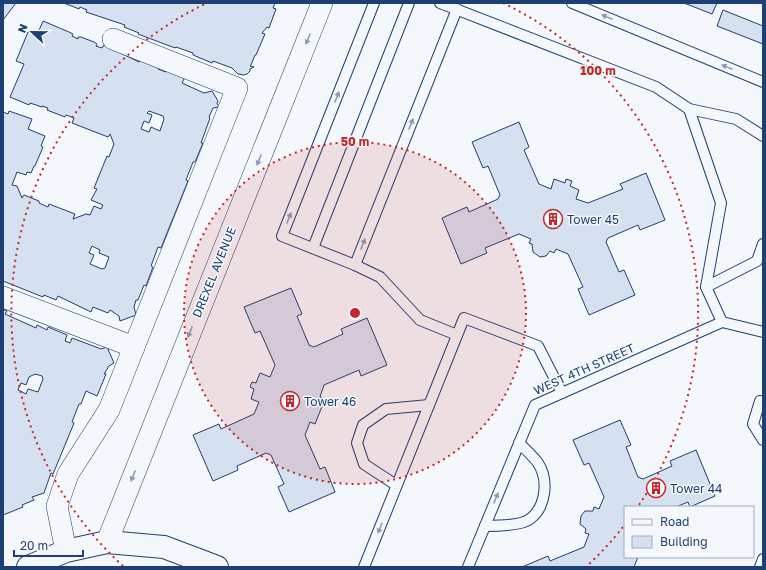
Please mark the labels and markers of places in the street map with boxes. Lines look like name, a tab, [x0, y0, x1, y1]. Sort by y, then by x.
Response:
building icon: Tower 45	[542, 208, 564, 230]
place label: Tower 45	[567, 212, 619, 227]
centre of rings	[348, 306, 362, 320]
building icon: Tower 46	[279, 390, 301, 412]
place label: Tower 46	[304, 394, 356, 409]
building icon: Tower 44	[645, 477, 667, 499]
place label: Tower 44	[670, 481, 722, 496]

